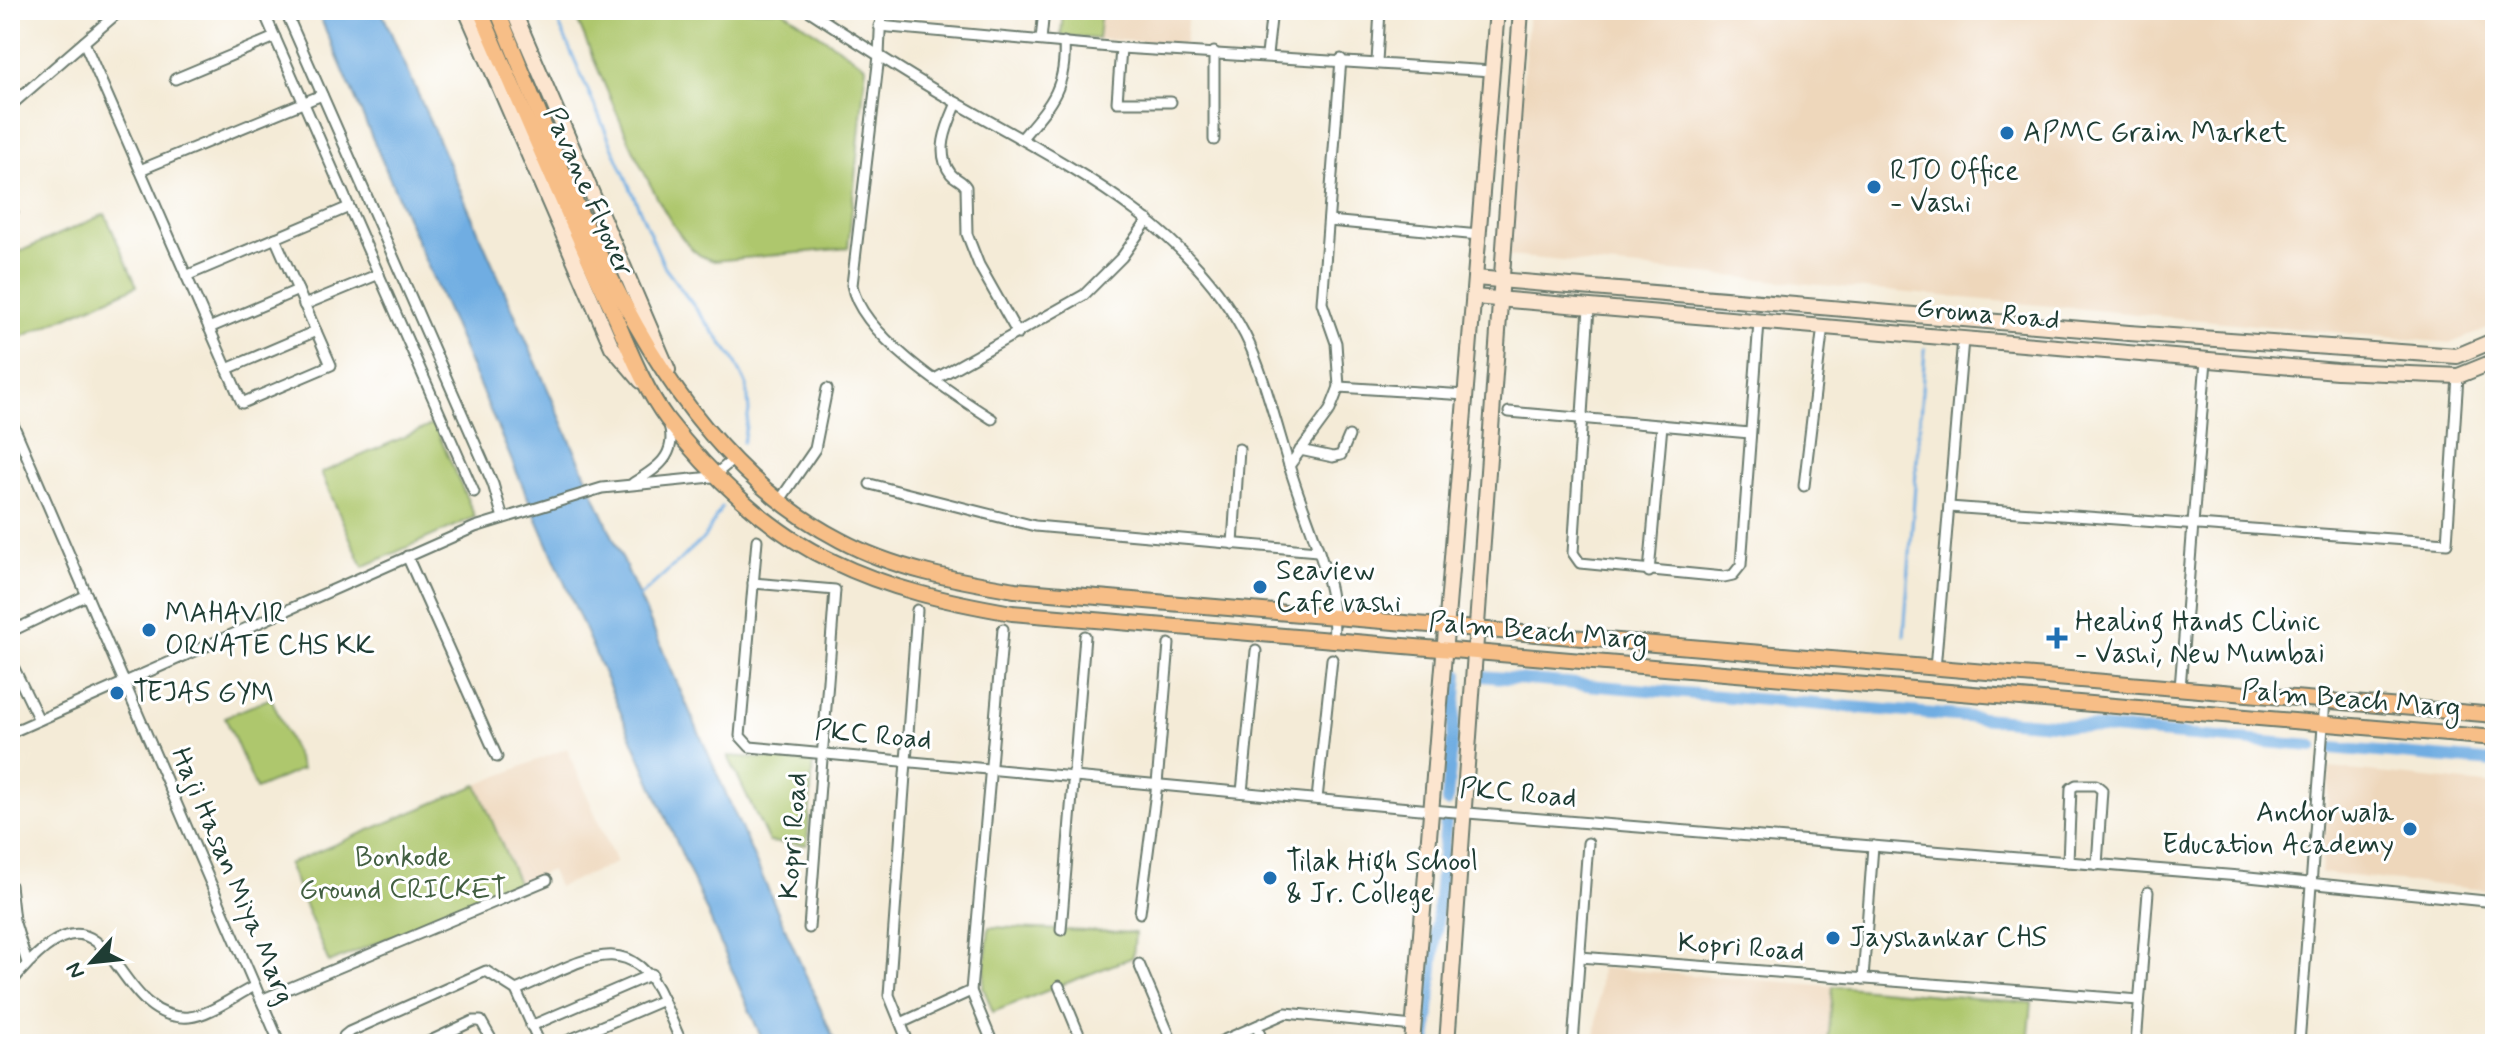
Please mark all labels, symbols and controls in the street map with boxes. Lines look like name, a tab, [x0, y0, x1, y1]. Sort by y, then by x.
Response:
street label: Pavane Flyover	[534, 101, 642, 283]
place label: APMC Grain Market	[2023, 115, 2288, 152]
marker: APMC Grain Market	[1998, 124, 2016, 142]
place label: RTO Office - Vashi	[1890, 153, 2019, 222]
marker: RTO Office - Vashi	[1865, 178, 1883, 196]
street label: Groma Road	[1915, 290, 2061, 340]
place label: Seaview Cafe vashi	[1276, 553, 1401, 622]
marker: Seaview Cafe vashi	[1251, 578, 1269, 596]
place label: MAHAVIR ORNATE CHS KK	[165, 596, 375, 665]
street label: Palm Beach Marg	[1427, 604, 1649, 662]
place label: Healing Hands Clinic - Vashi, New Mumbai	[2075, 604, 2325, 673]
marker: MAHAVIR ORNATE CHS KK	[140, 621, 158, 639]
marker: Healing Hands Clinic - Vashi, New Mumbai	[2046, 627, 2068, 649]
street label: Palm Beach Marg	[2240, 672, 2462, 730]
place label: TEJAS GYM	[133, 675, 274, 712]
marker: TEJAS GYM	[108, 684, 126, 702]
street label: PKC Road	[813, 712, 933, 760]
street label: Haji Hasan Miya Marg	[161, 742, 303, 1010]
street label: PKC Road	[1458, 770, 1578, 818]
street label: Kopri Road	[771, 771, 817, 901]
place label: Anchorwala Education Academy	[2162, 795, 2394, 864]
marker: Anchorwala Education Academy	[2401, 820, 2419, 838]
park label: Bonkode Ground CRICKET	[299, 840, 507, 909]
place label: Tilak High School & Jr. College	[1286, 844, 1478, 913]
marker: Tilak High School & Jr. College	[1261, 869, 1279, 887]
place label: Jayshankar CHS	[1849, 920, 2047, 957]
north arrow	[52, 922, 132, 1002]
street label: Kopri Road	[1676, 925, 1806, 971]
marker: Jayshankar CHS	[1824, 929, 1842, 947]
text: N	[60, 957, 92, 983]

